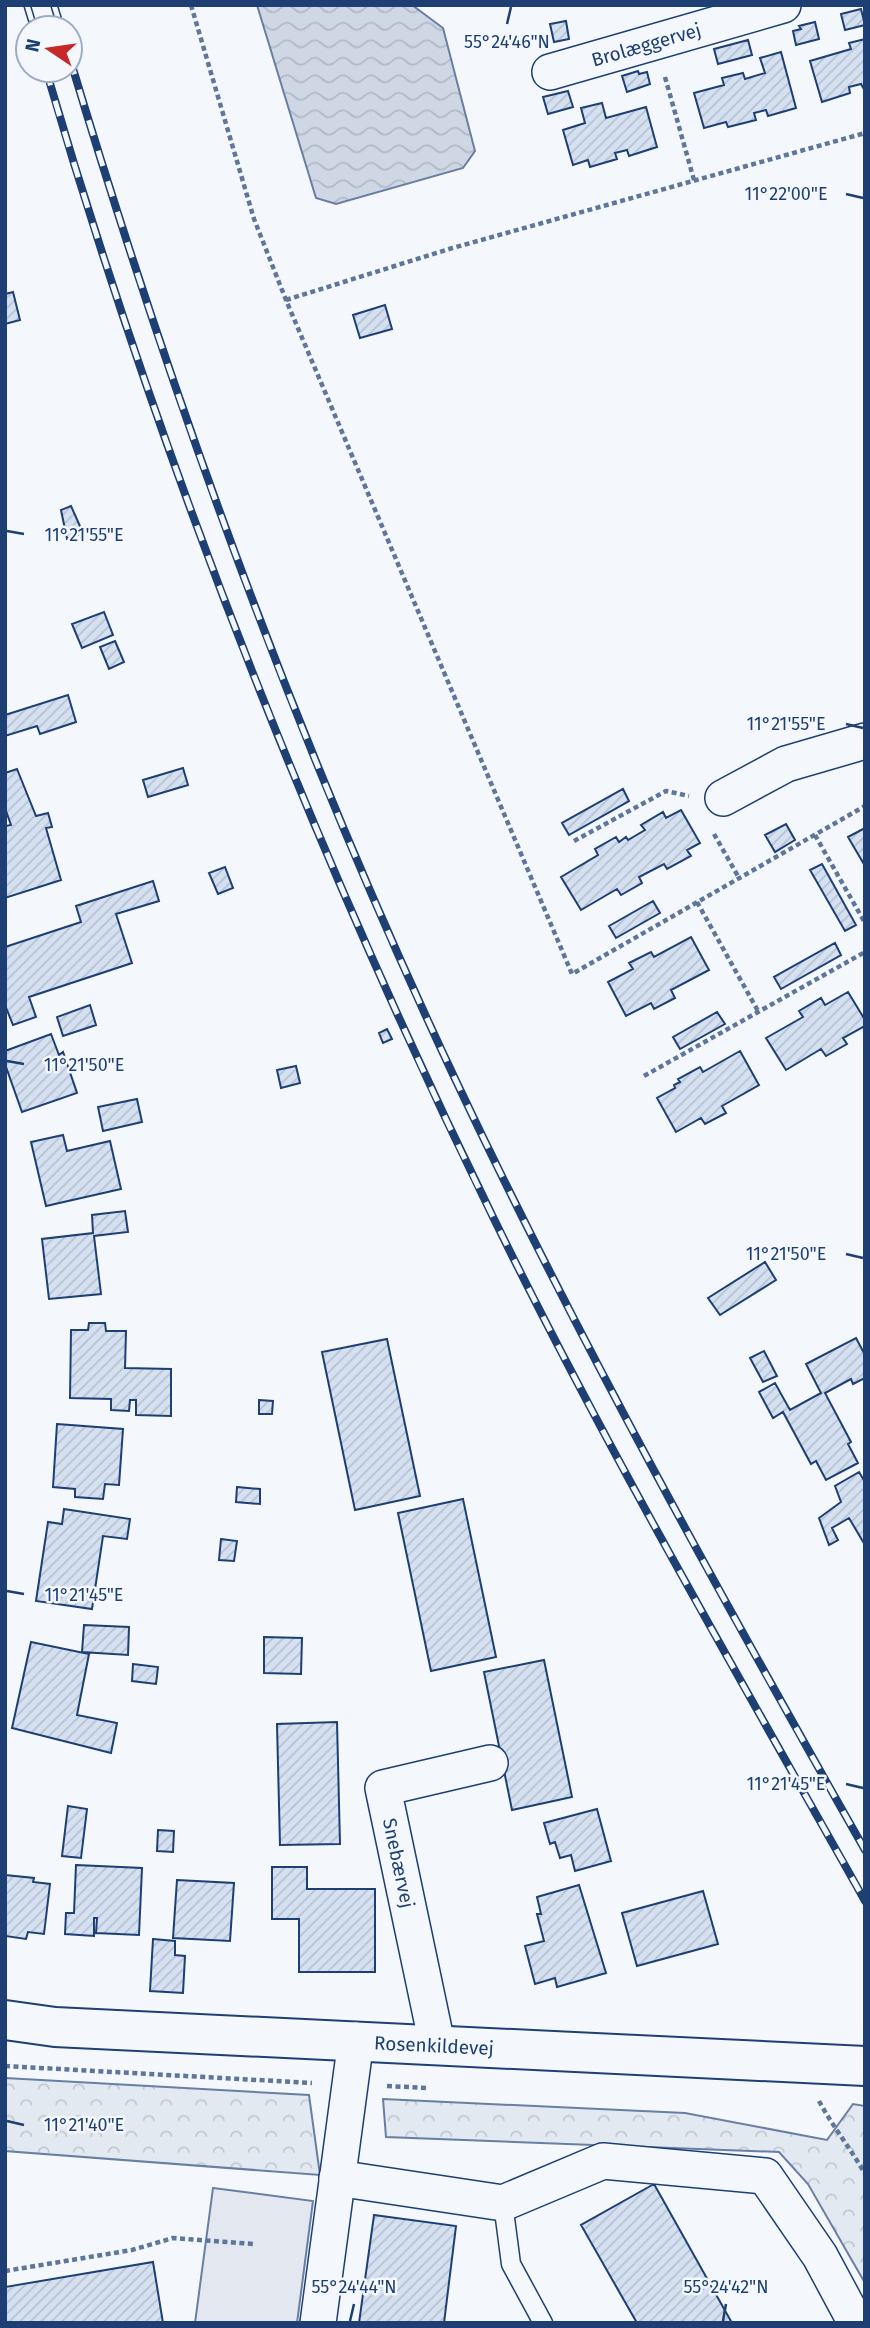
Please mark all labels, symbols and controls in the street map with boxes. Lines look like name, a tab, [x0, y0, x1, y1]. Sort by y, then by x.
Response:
north arrow	[14, 14, 84, 84]
street label: Brolæggervej	[589, 18, 704, 72]
text: 55°24'46"N	[464, 31, 550, 53]
text: N	[20, 37, 46, 54]
text: 11°22'00"E	[744, 183, 828, 205]
text: 11°21'55"E	[44, 524, 124, 546]
text: 11°21'55"E	[746, 713, 826, 735]
text: 11°21'50"E	[44, 1054, 124, 1076]
text: 11°21'50"E	[746, 1243, 826, 1265]
text: 11°21'45"E	[45, 1584, 123, 1606]
text: 11°21'45"E	[747, 1773, 825, 1795]
street label: Snebærvej	[378, 1816, 419, 1910]
street label: Rosenkildevej	[374, 2031, 494, 2060]
text: 11°21'40"E	[44, 2114, 124, 2136]
text: 55°24'44"N	[311, 2276, 397, 2298]
text: 55°24'42"N	[683, 2276, 769, 2298]

